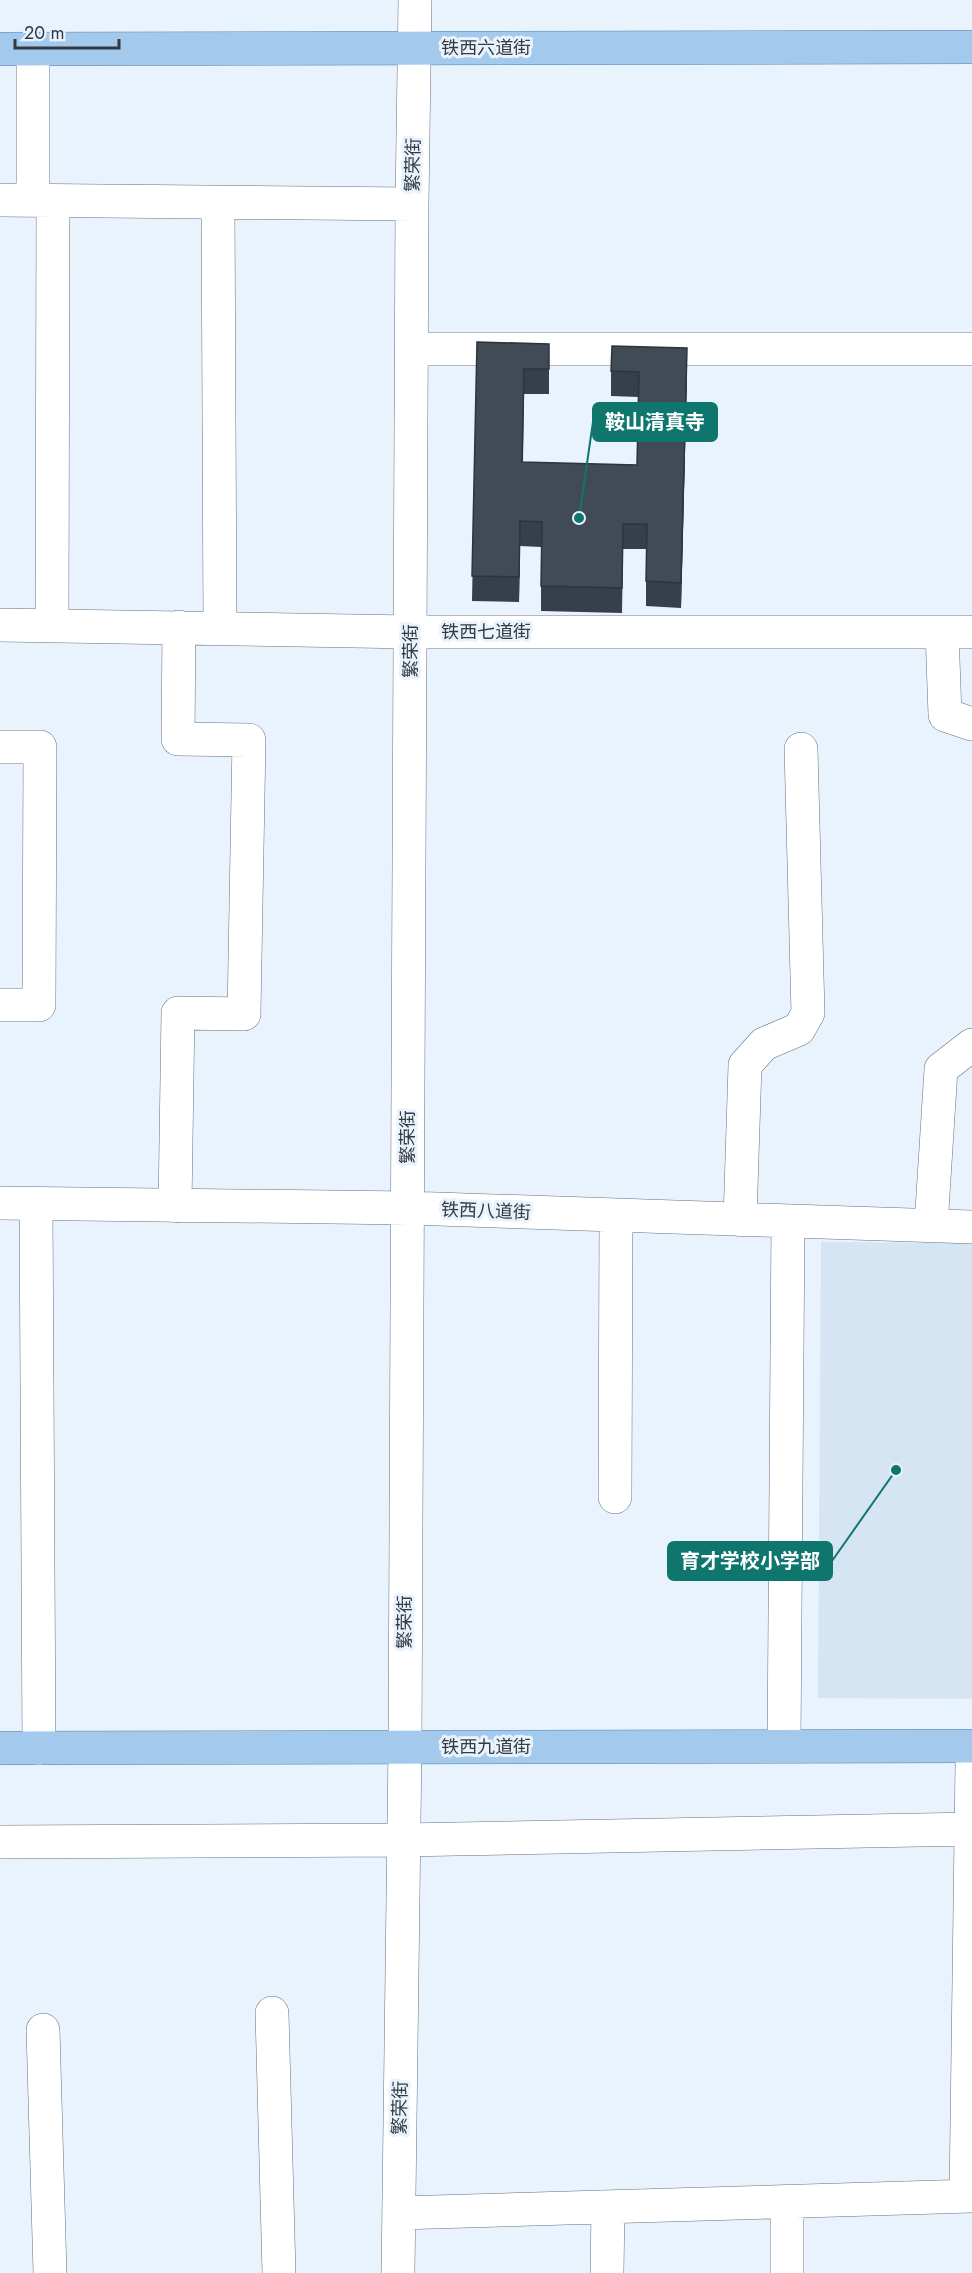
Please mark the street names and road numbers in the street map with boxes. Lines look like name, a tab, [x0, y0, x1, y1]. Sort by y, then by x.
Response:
street label: 铁西六道街	[441, 35, 531, 61]
street label: 繁荣街	[400, 138, 426, 192]
street label: 铁西七道街	[441, 619, 531, 645]
street label: 繁荣街	[398, 624, 424, 678]
street label: 繁荣街	[395, 1110, 421, 1164]
street label: 铁西八道街	[441, 1196, 531, 1226]
street label: 繁荣街	[392, 1595, 418, 1649]
street label: 铁西九道街	[441, 1734, 531, 1760]
street label: 繁荣街	[387, 2081, 413, 2135]

